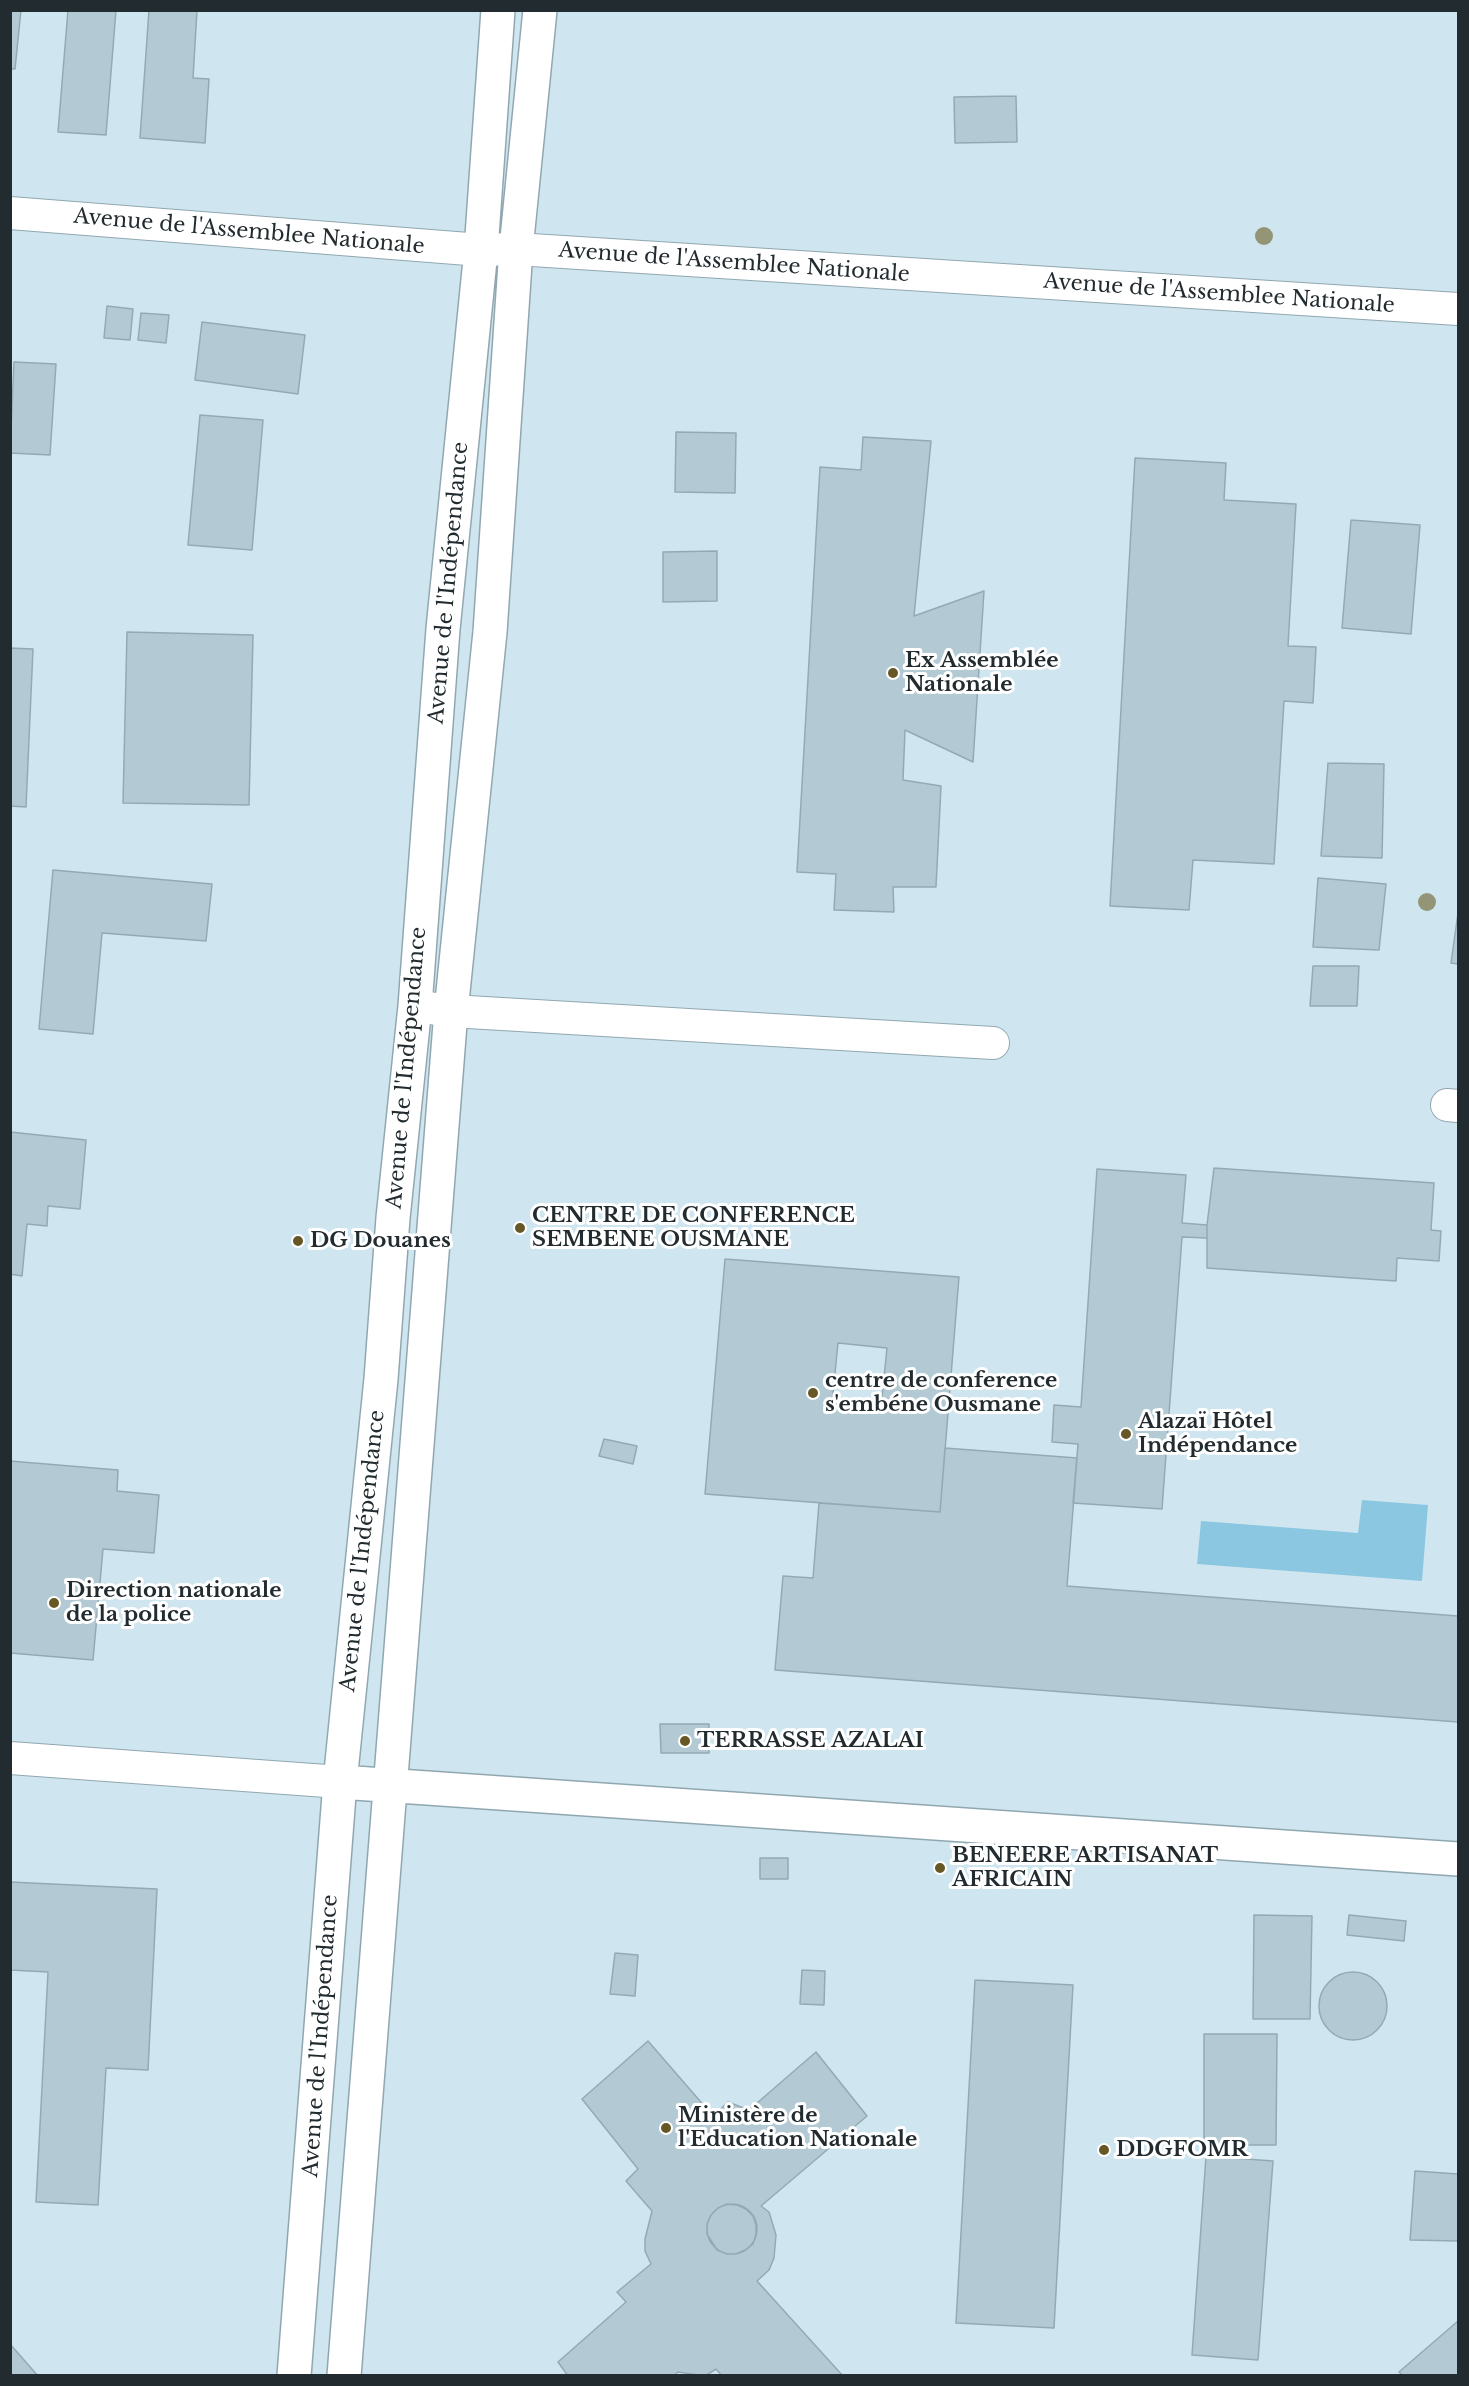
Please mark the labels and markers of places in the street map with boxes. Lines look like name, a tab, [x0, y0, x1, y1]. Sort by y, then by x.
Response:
place label: Ex Assemblée Nationale	[905, 648, 1058, 698]
marker: Ex Assemblée Nationale	[886, 666, 900, 680]
place label: CENTRE DE CONFERENCE SEMBENE OUSMANE	[532, 1203, 855, 1253]
marker: CENTRE DE CONFERENCE SEMBENE OUSMANE	[513, 1221, 527, 1235]
place label: DG Douanes	[310, 1228, 451, 1254]
marker: DG Douanes	[291, 1234, 305, 1248]
place label: centre de conference s'embéne Ousmane	[825, 1368, 1057, 1418]
marker: centre de conference s'embéne Ousmane	[806, 1386, 820, 1400]
place label: Alazaï Hôtel Indépendance	[1138, 1409, 1297, 1459]
marker: Alazaï Hôtel Indépendance	[1119, 1427, 1133, 1441]
place label: Direction nationale de la police	[66, 1578, 282, 1628]
marker: Direction nationale de la police	[47, 1596, 61, 1610]
place label: TERRASSE AZALAI	[697, 1728, 924, 1754]
marker: TERRASSE AZALAI	[678, 1734, 692, 1748]
place label: BENEERE ARTISANAT AFRICAIN	[952, 1843, 1218, 1893]
marker: BENEERE ARTISANAT AFRICAIN	[933, 1861, 947, 1875]
place label: Ministère de l'Education Nationale	[678, 2103, 917, 2153]
marker: Ministère de l'Education Nationale	[659, 2121, 673, 2135]
place label: DDGFOMR	[1116, 2137, 1248, 2163]
marker: DDGFOMR	[1097, 2143, 1111, 2157]

